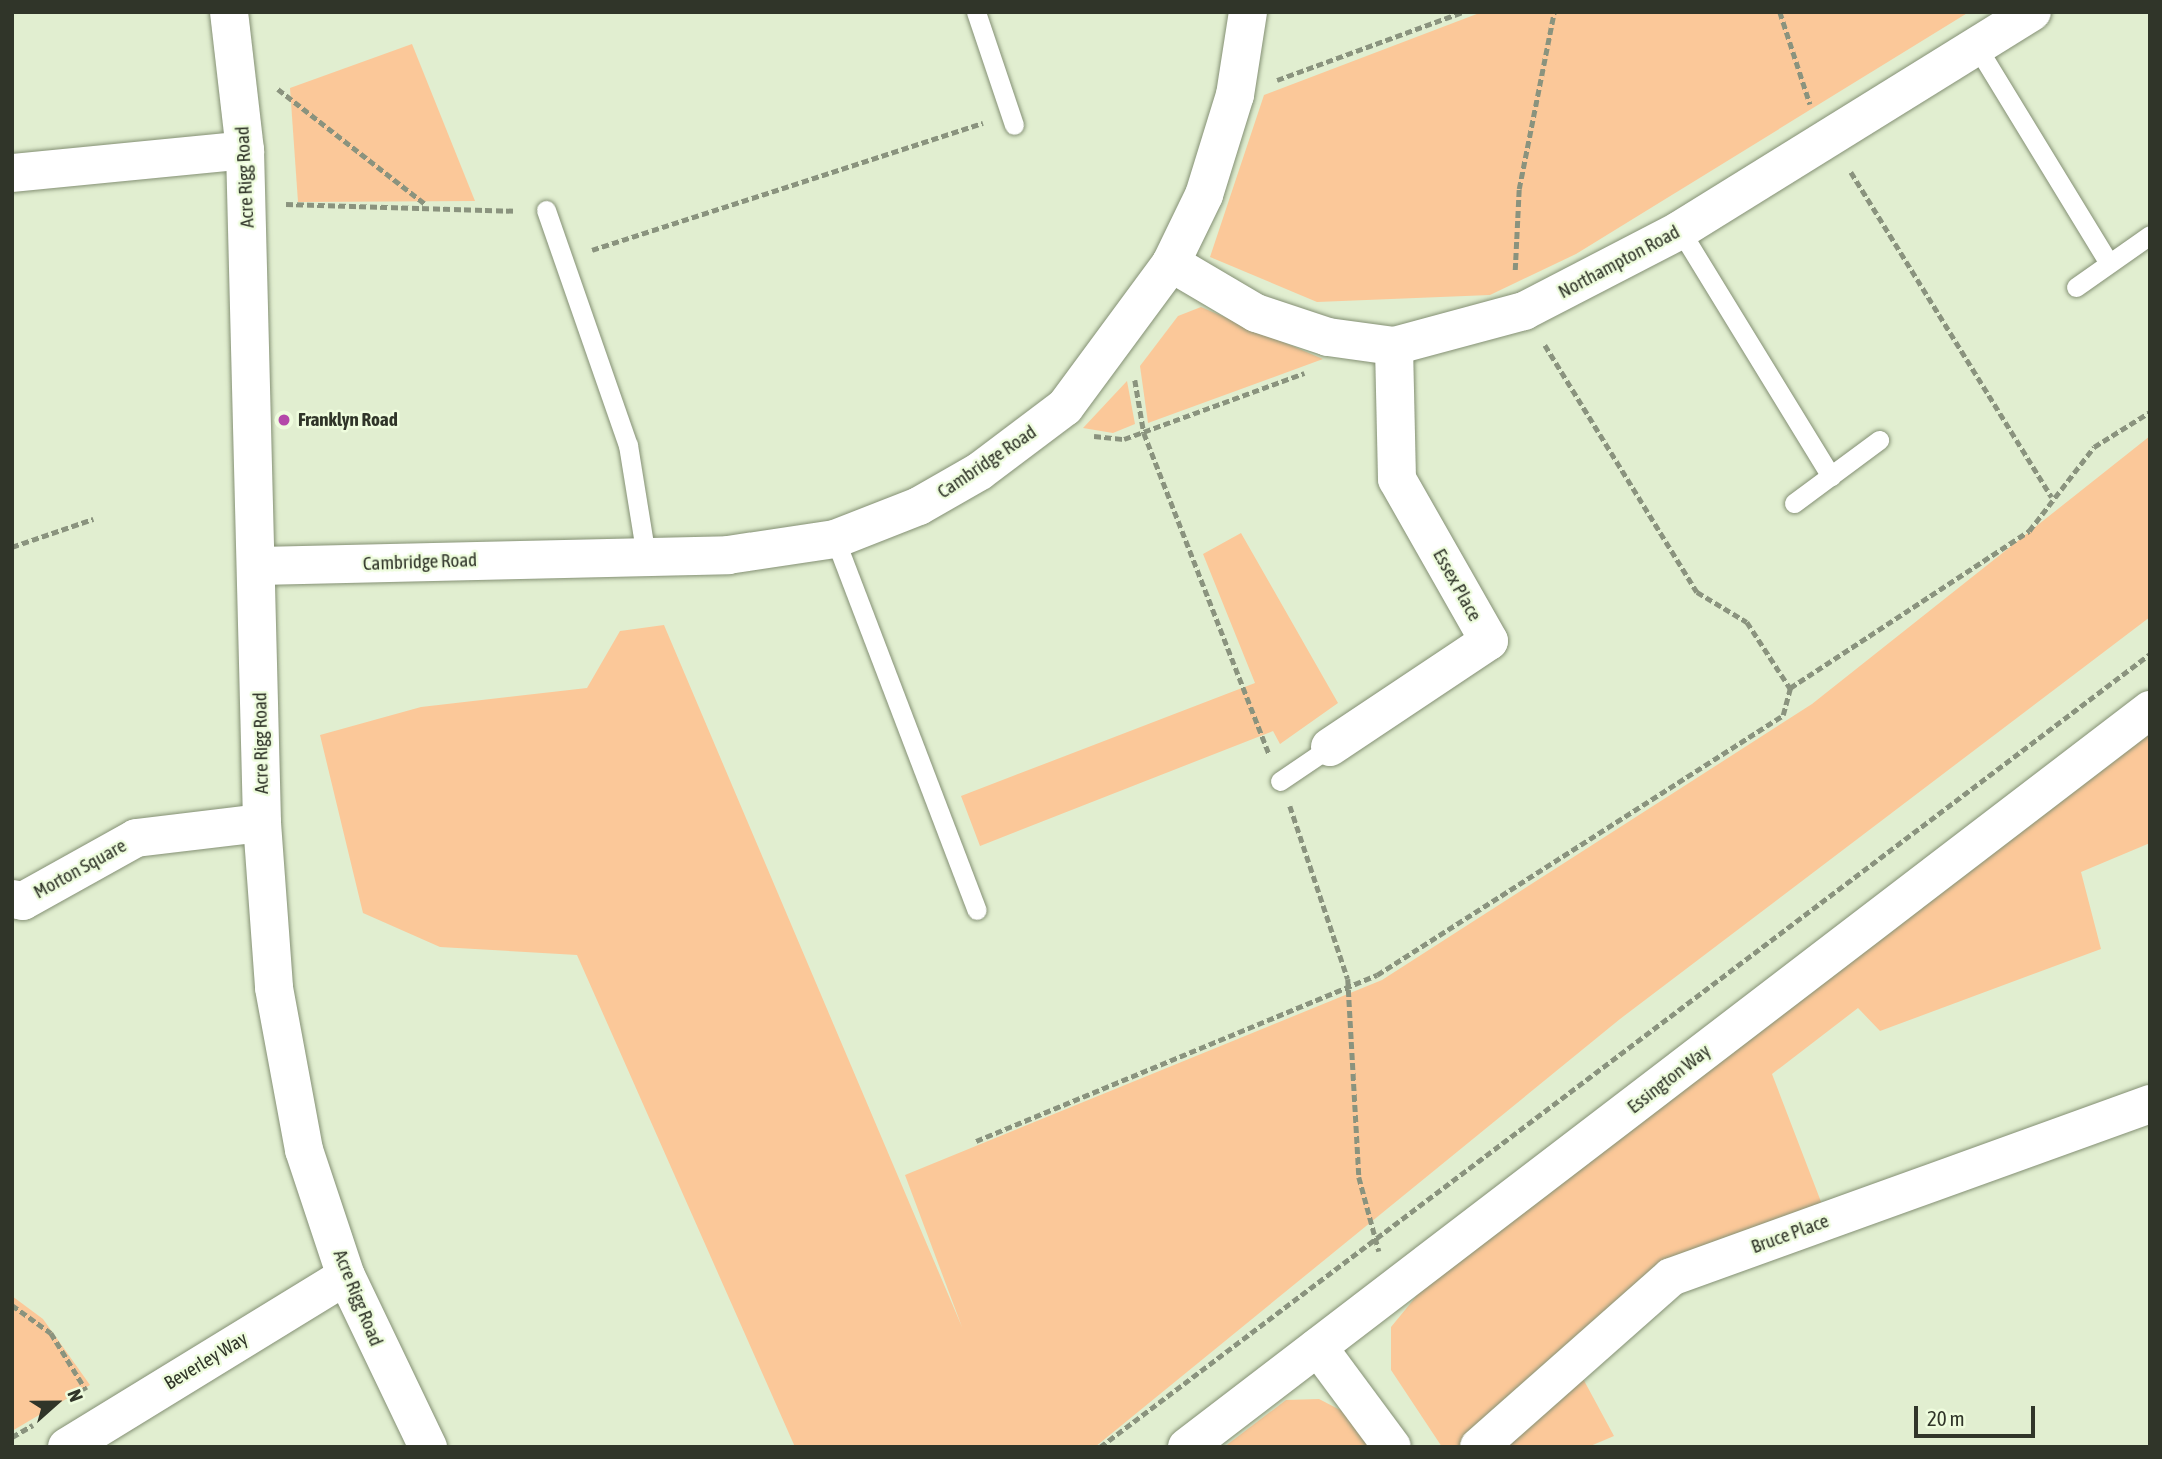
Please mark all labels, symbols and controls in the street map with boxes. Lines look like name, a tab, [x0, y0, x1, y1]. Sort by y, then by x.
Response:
street label: Acre Rigg Road	[231, 126, 259, 228]
street label: Northampton Road	[1554, 220, 1684, 304]
place label: Franklyn Road	[298, 409, 398, 431]
marker: Franklyn Road	[276, 412, 292, 428]
street label: Cambridge Road	[933, 421, 1041, 503]
street label: Essex Place	[1428, 545, 1486, 625]
street label: Cambridge Road	[362, 549, 478, 575]
street label: Acre Rigg Road	[249, 692, 273, 794]
street label: Morton Square	[30, 834, 130, 904]
street label: Essington Way	[1623, 1039, 1715, 1119]
street label: Bruce Place	[1748, 1209, 1832, 1259]
street label: Acre Rigg Road	[328, 1246, 388, 1350]
street label: Beverley Way	[160, 1327, 252, 1395]
north arrow	[21, 1368, 91, 1438]
text: N	[63, 1386, 88, 1405]
scale bar	[1917, 1392, 2038, 1436]
text: 20 m	[1927, 1406, 1965, 1430]

